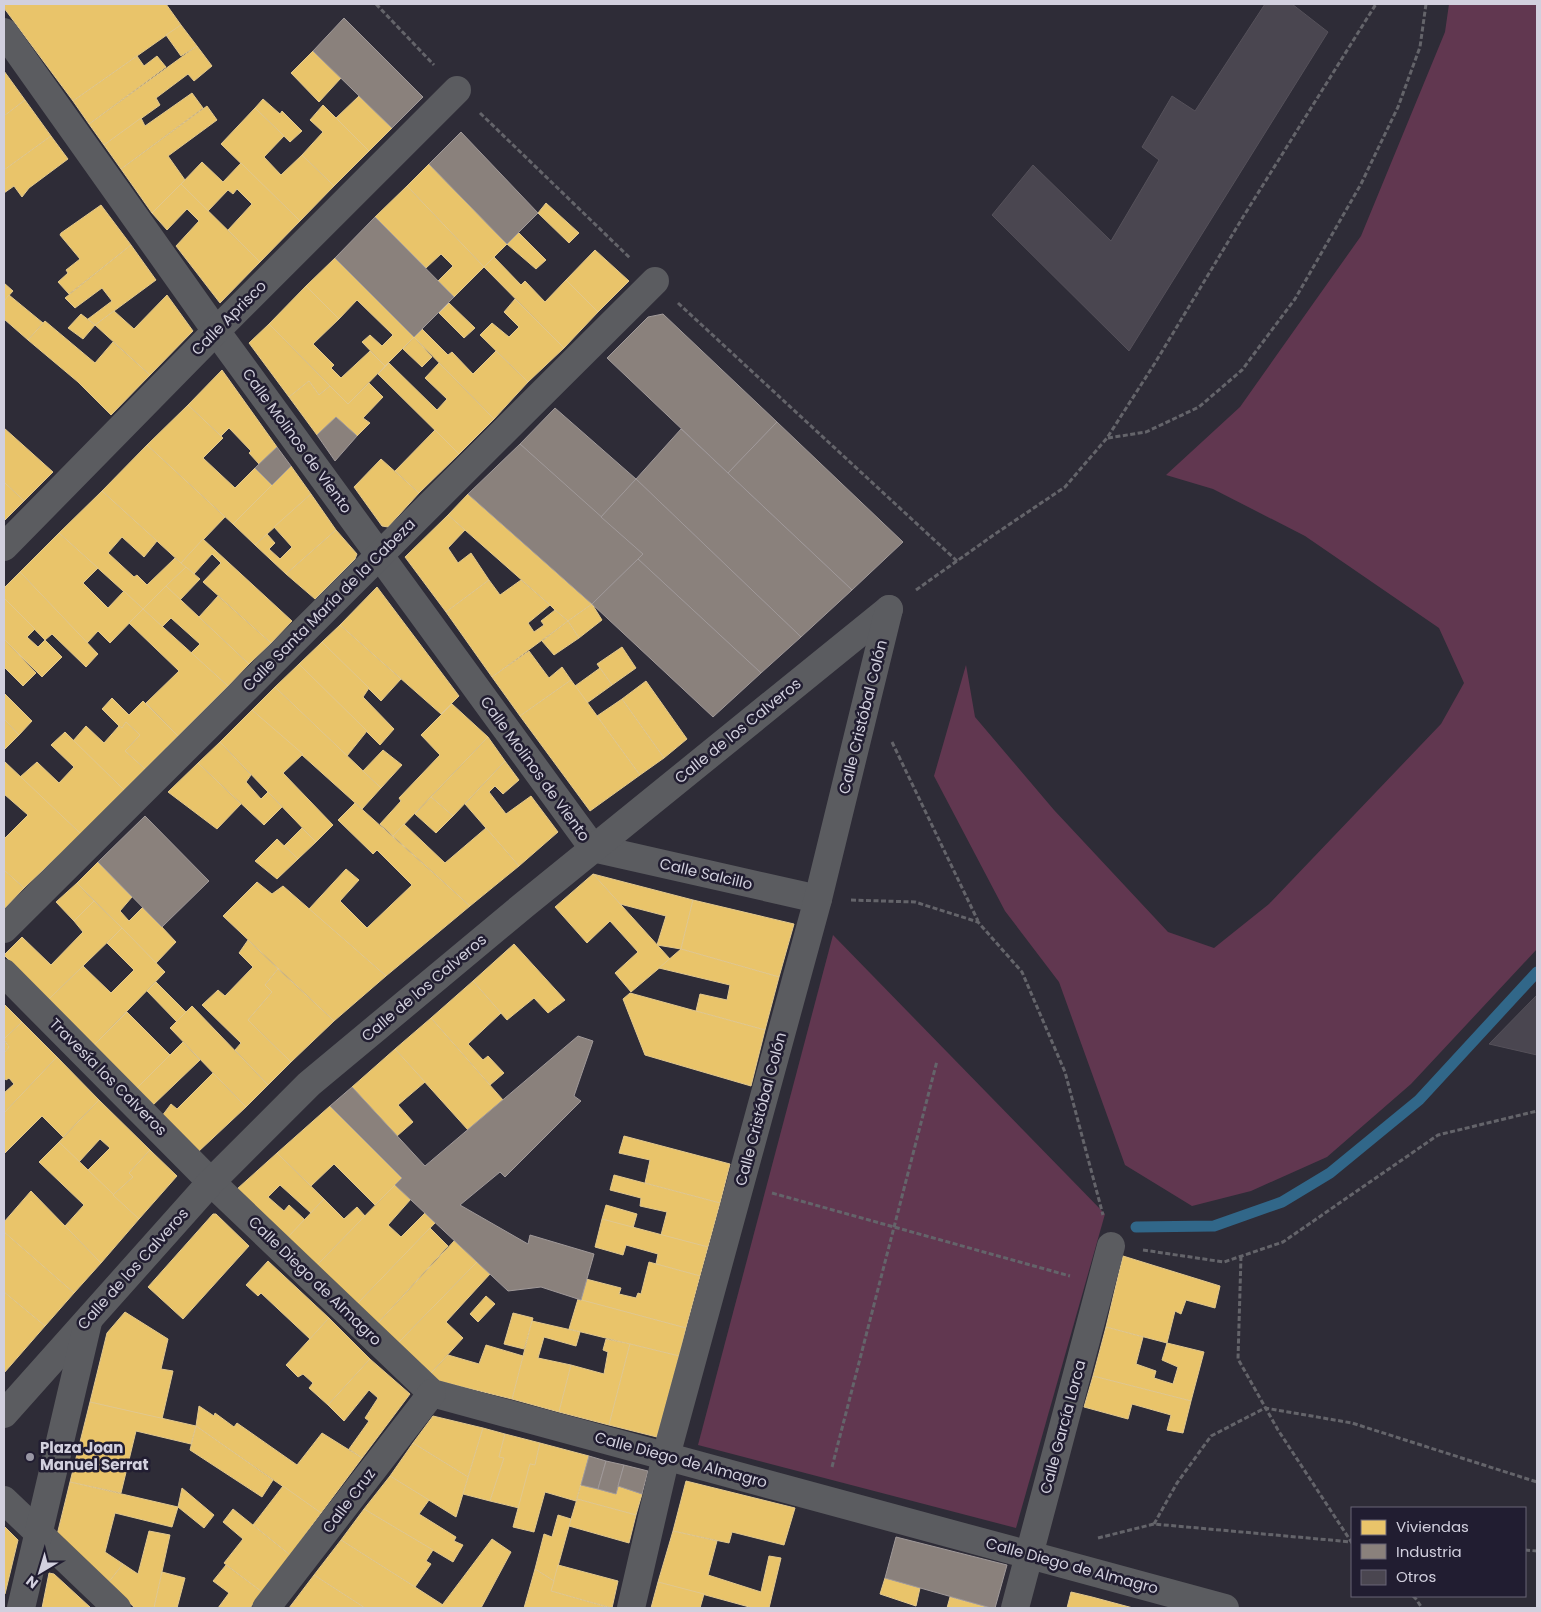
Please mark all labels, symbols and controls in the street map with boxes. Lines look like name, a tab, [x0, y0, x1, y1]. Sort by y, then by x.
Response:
street label: Calle Aprisco	[186, 275, 271, 360]
street label: Calle Molinos de Viento	[238, 364, 357, 517]
street label: Calle Santa María de la Cabeza	[238, 514, 420, 696]
street label: Calle Cristóbal Colón	[833, 638, 892, 796]
street label: Calle de los Calveros	[670, 673, 805, 788]
street label: Calle Molinos de Viento	[476, 692, 595, 845]
street label: Calle Salcillo	[658, 853, 755, 894]
street label: Calle de los Calveros	[357, 929, 491, 1046]
street label: Travesía los Calveros	[45, 1013, 172, 1140]
street label: Calle Cristóbal Colón	[730, 1030, 791, 1188]
street label: Calle de los Calveros	[72, 1203, 193, 1334]
street label: Calle Diego de Almagro	[244, 1211, 387, 1350]
street label: Calle García Lorca	[1035, 1358, 1090, 1496]
street label: Calle Diego de Almagro	[592, 1426, 770, 1493]
place label: Plaza Joan Manuel Serrat	[40, 1437, 149, 1475]
marker: Plaza Joan Manuel Serrat	[24, 1451, 36, 1463]
street label: Calle Cruz	[317, 1464, 380, 1537]
legend	[1351, 1507, 1526, 1597]
text: Viviendas	[1396, 1516, 1469, 1537]
street label: Calle Diego de Almagro	[983, 1532, 1161, 1599]
text: Industria	[1396, 1541, 1462, 1562]
north arrow	[15, 1547, 65, 1597]
text: Otros	[1396, 1566, 1436, 1587]
text: N	[22, 1571, 42, 1593]

